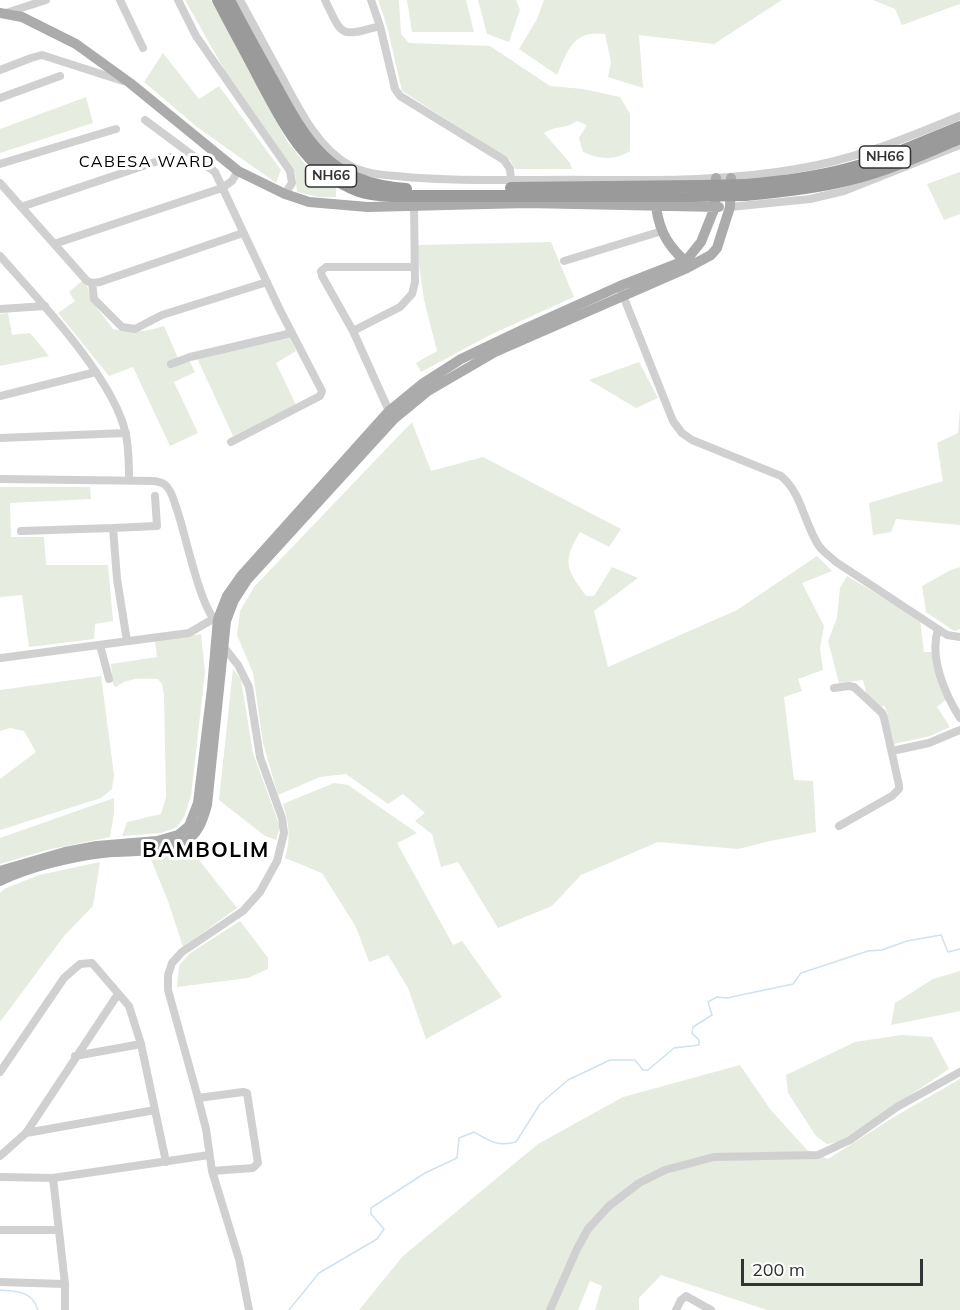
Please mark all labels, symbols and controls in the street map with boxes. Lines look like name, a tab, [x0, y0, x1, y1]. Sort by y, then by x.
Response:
road number: NH66	[860, 146, 910, 168]
district label: CABESA WARD	[79, 152, 215, 172]
road number: NH66	[306, 165, 356, 187]
district label: BAMBOLIM	[142, 838, 270, 864]
scale bar	[744, 1247, 926, 1285]
text: 200 m	[752, 1258, 805, 1281]

